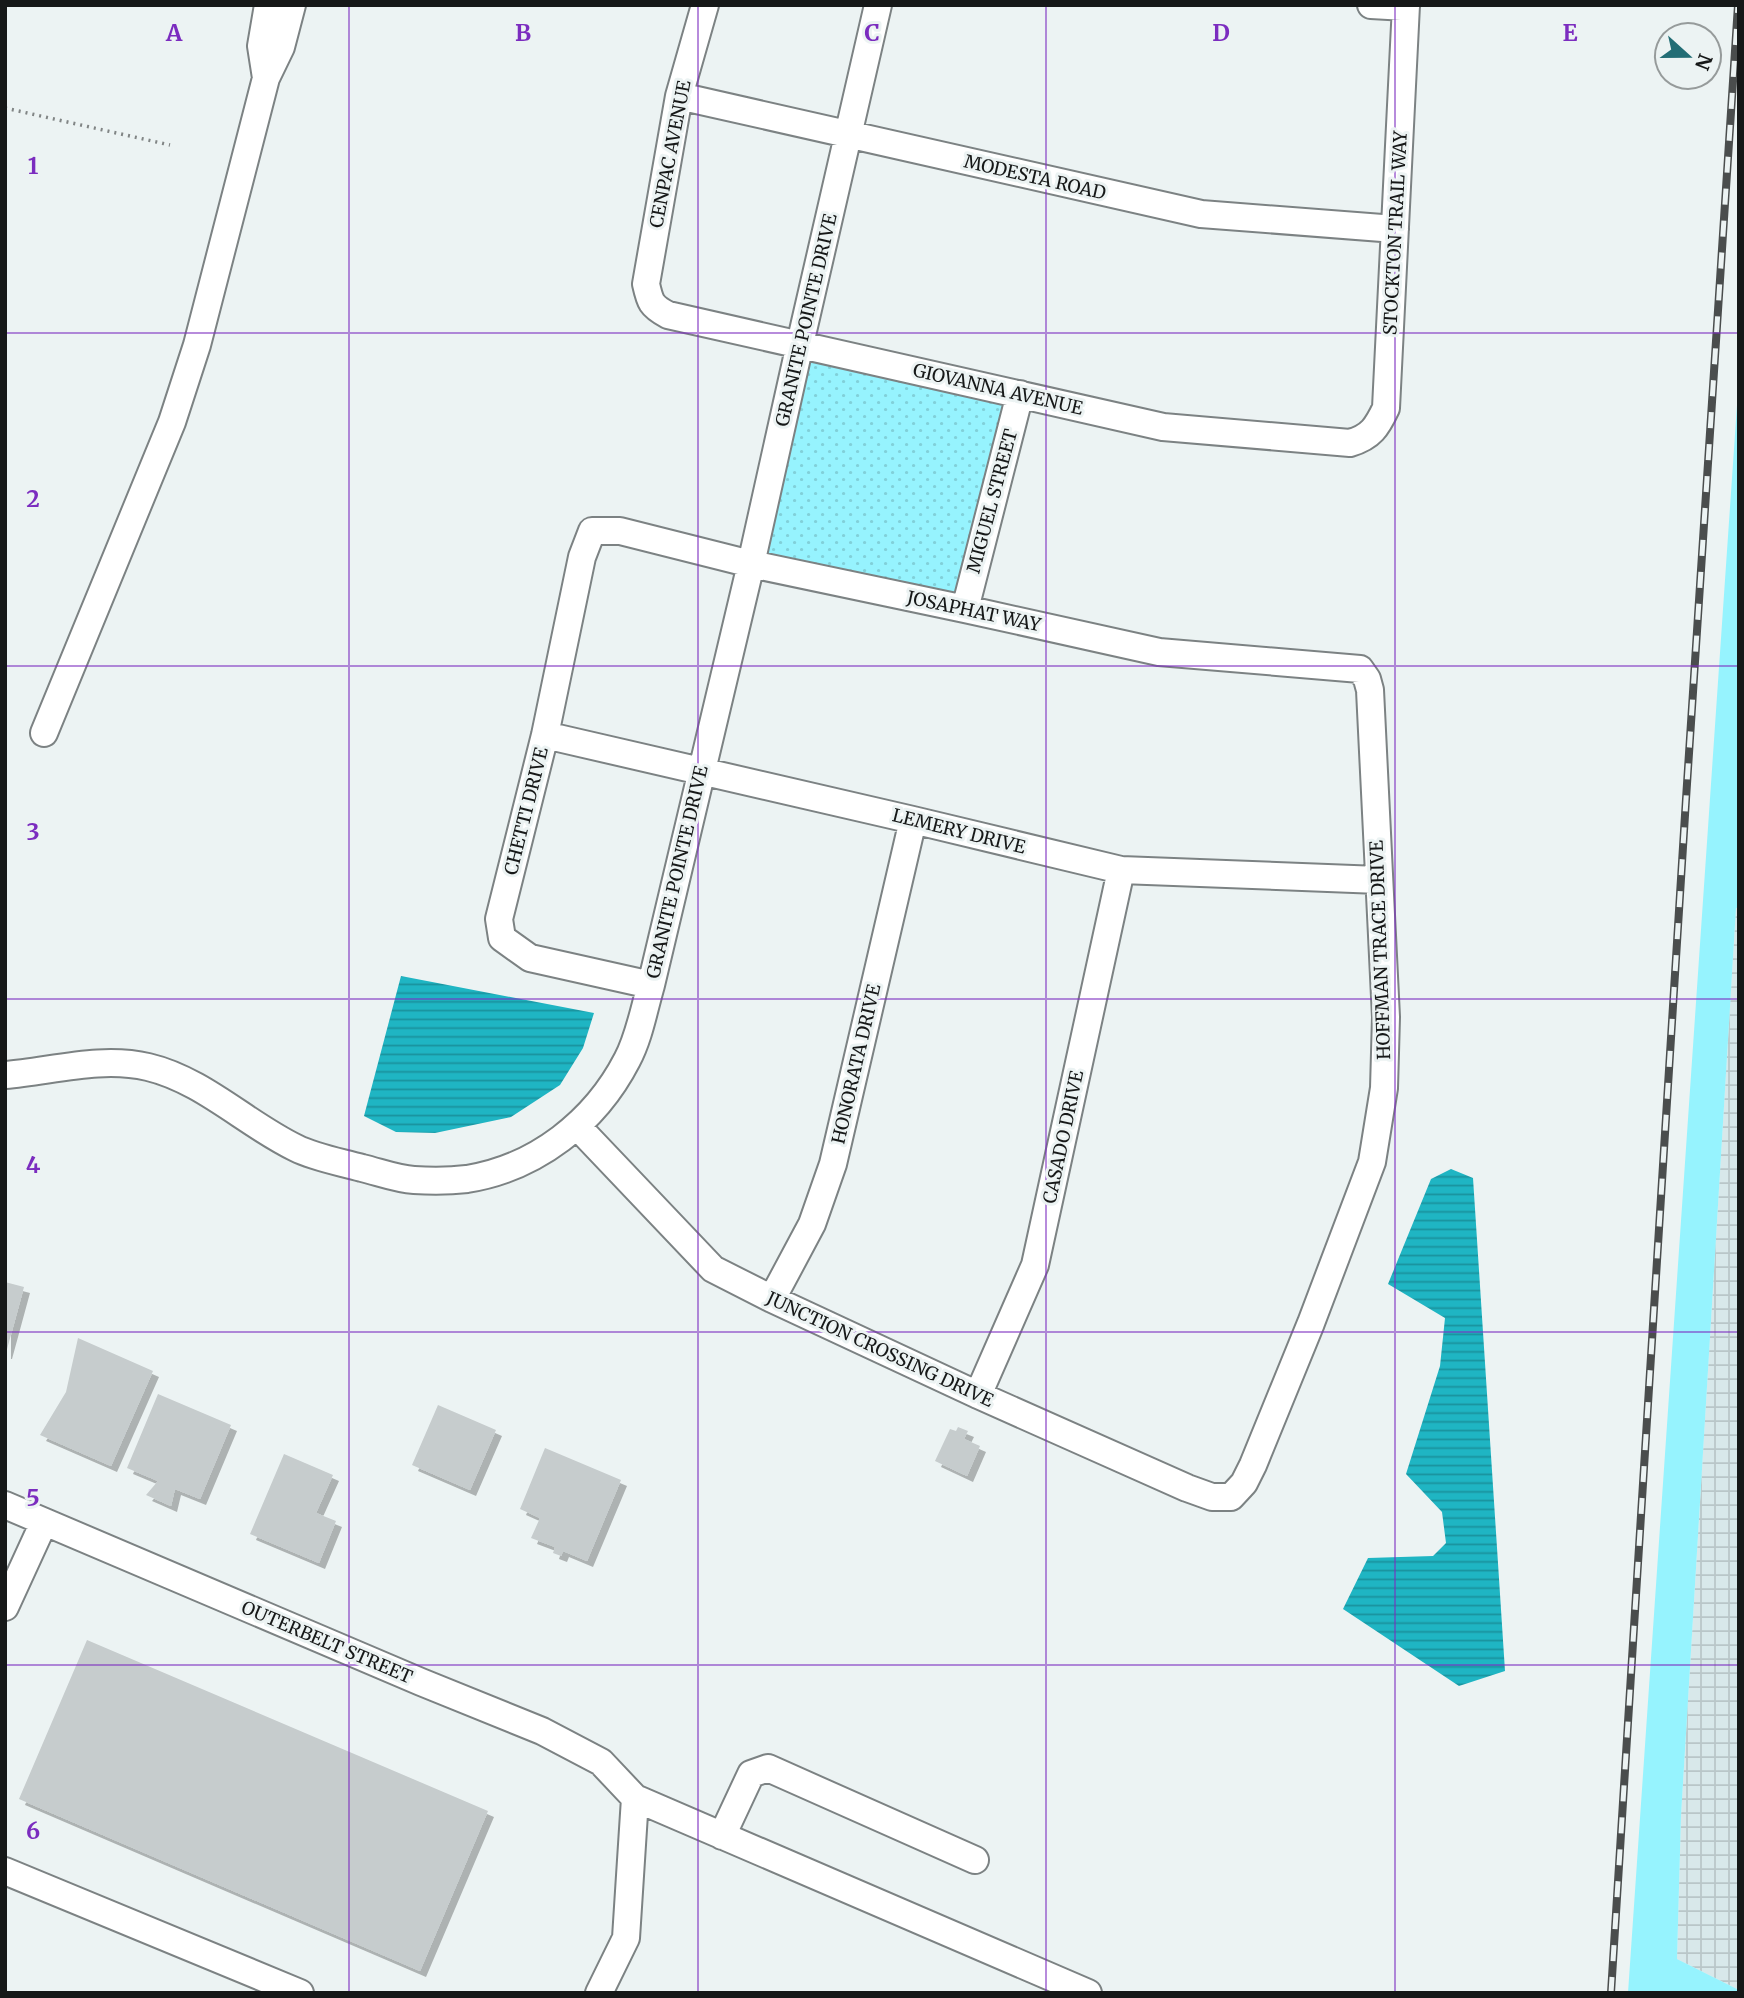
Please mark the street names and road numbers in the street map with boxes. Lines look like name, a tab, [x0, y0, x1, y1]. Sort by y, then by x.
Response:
street label: CENPAC AVENUE	[644, 78, 696, 230]
street label: STOCKTON TRAIL WAY	[1378, 130, 1412, 336]
street label: MODESTA ROAD	[962, 149, 1108, 205]
street label: GRANITE POINTE DRIVE	[770, 211, 842, 429]
street label: GIOVANNA AVENUE	[911, 358, 1086, 420]
street label: MIGUEL STREET	[962, 426, 1022, 576]
street label: JOSAPHAT WAY	[904, 585, 1043, 636]
street label: CHETTI DRIVE	[499, 744, 553, 877]
street label: GRANITE POINTE DRIVE	[641, 763, 713, 981]
street label: LEMERY DRIVE	[890, 803, 1028, 859]
street label: HOFFMAN TRACE DRIVE	[1365, 839, 1395, 1060]
street label: HONORATA DRIVE	[826, 981, 886, 1146]
street label: CASADO DRIVE	[1038, 1068, 1088, 1206]
street label: JUNCTION CROSSING DRIVE	[762, 1286, 998, 1412]
street label: OUTERBELT STREET	[238, 1596, 417, 1689]

